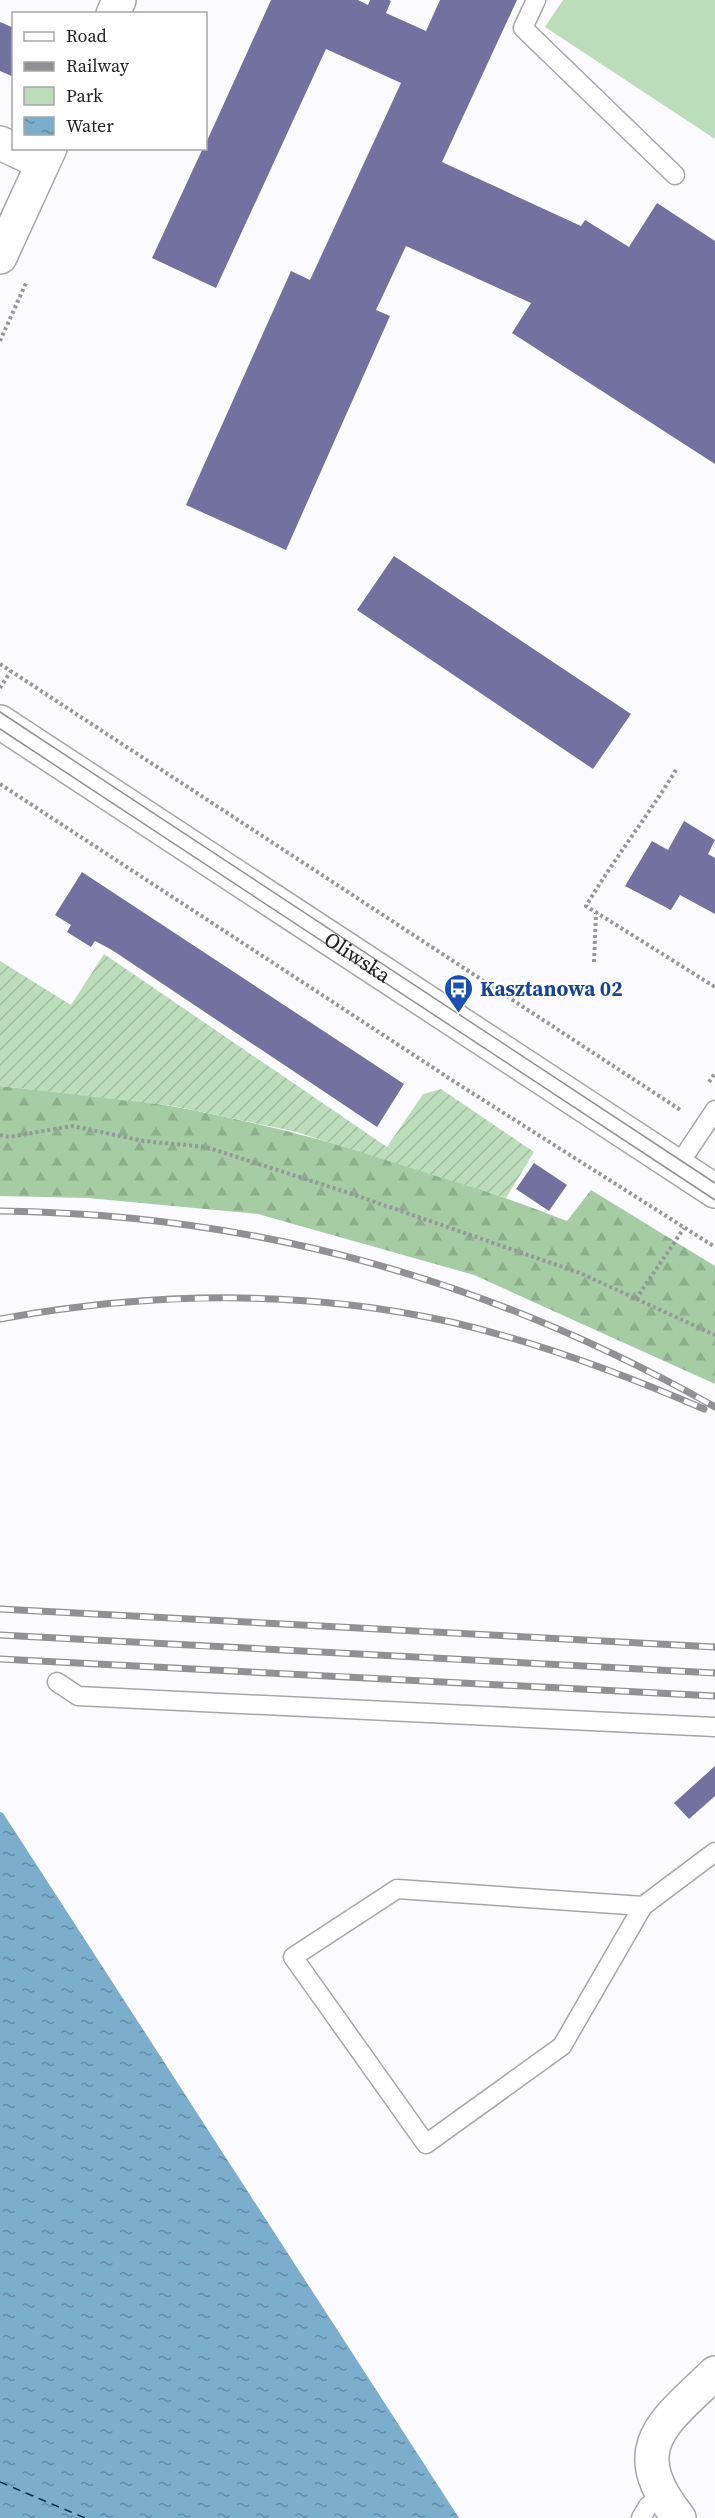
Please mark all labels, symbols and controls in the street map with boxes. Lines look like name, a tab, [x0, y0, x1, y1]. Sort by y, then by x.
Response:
legend	[12, 12, 207, 150]
text: Road	[66, 23, 107, 48]
text: Railway	[66, 53, 130, 78]
text: Park	[66, 83, 103, 108]
text: Water	[66, 113, 114, 138]
street label: Oliwska	[319, 924, 397, 989]
bus stop icon: Kasztanowa 02	[443, 972, 475, 1014]
place label: Kasztanowa 02	[480, 974, 623, 1003]

